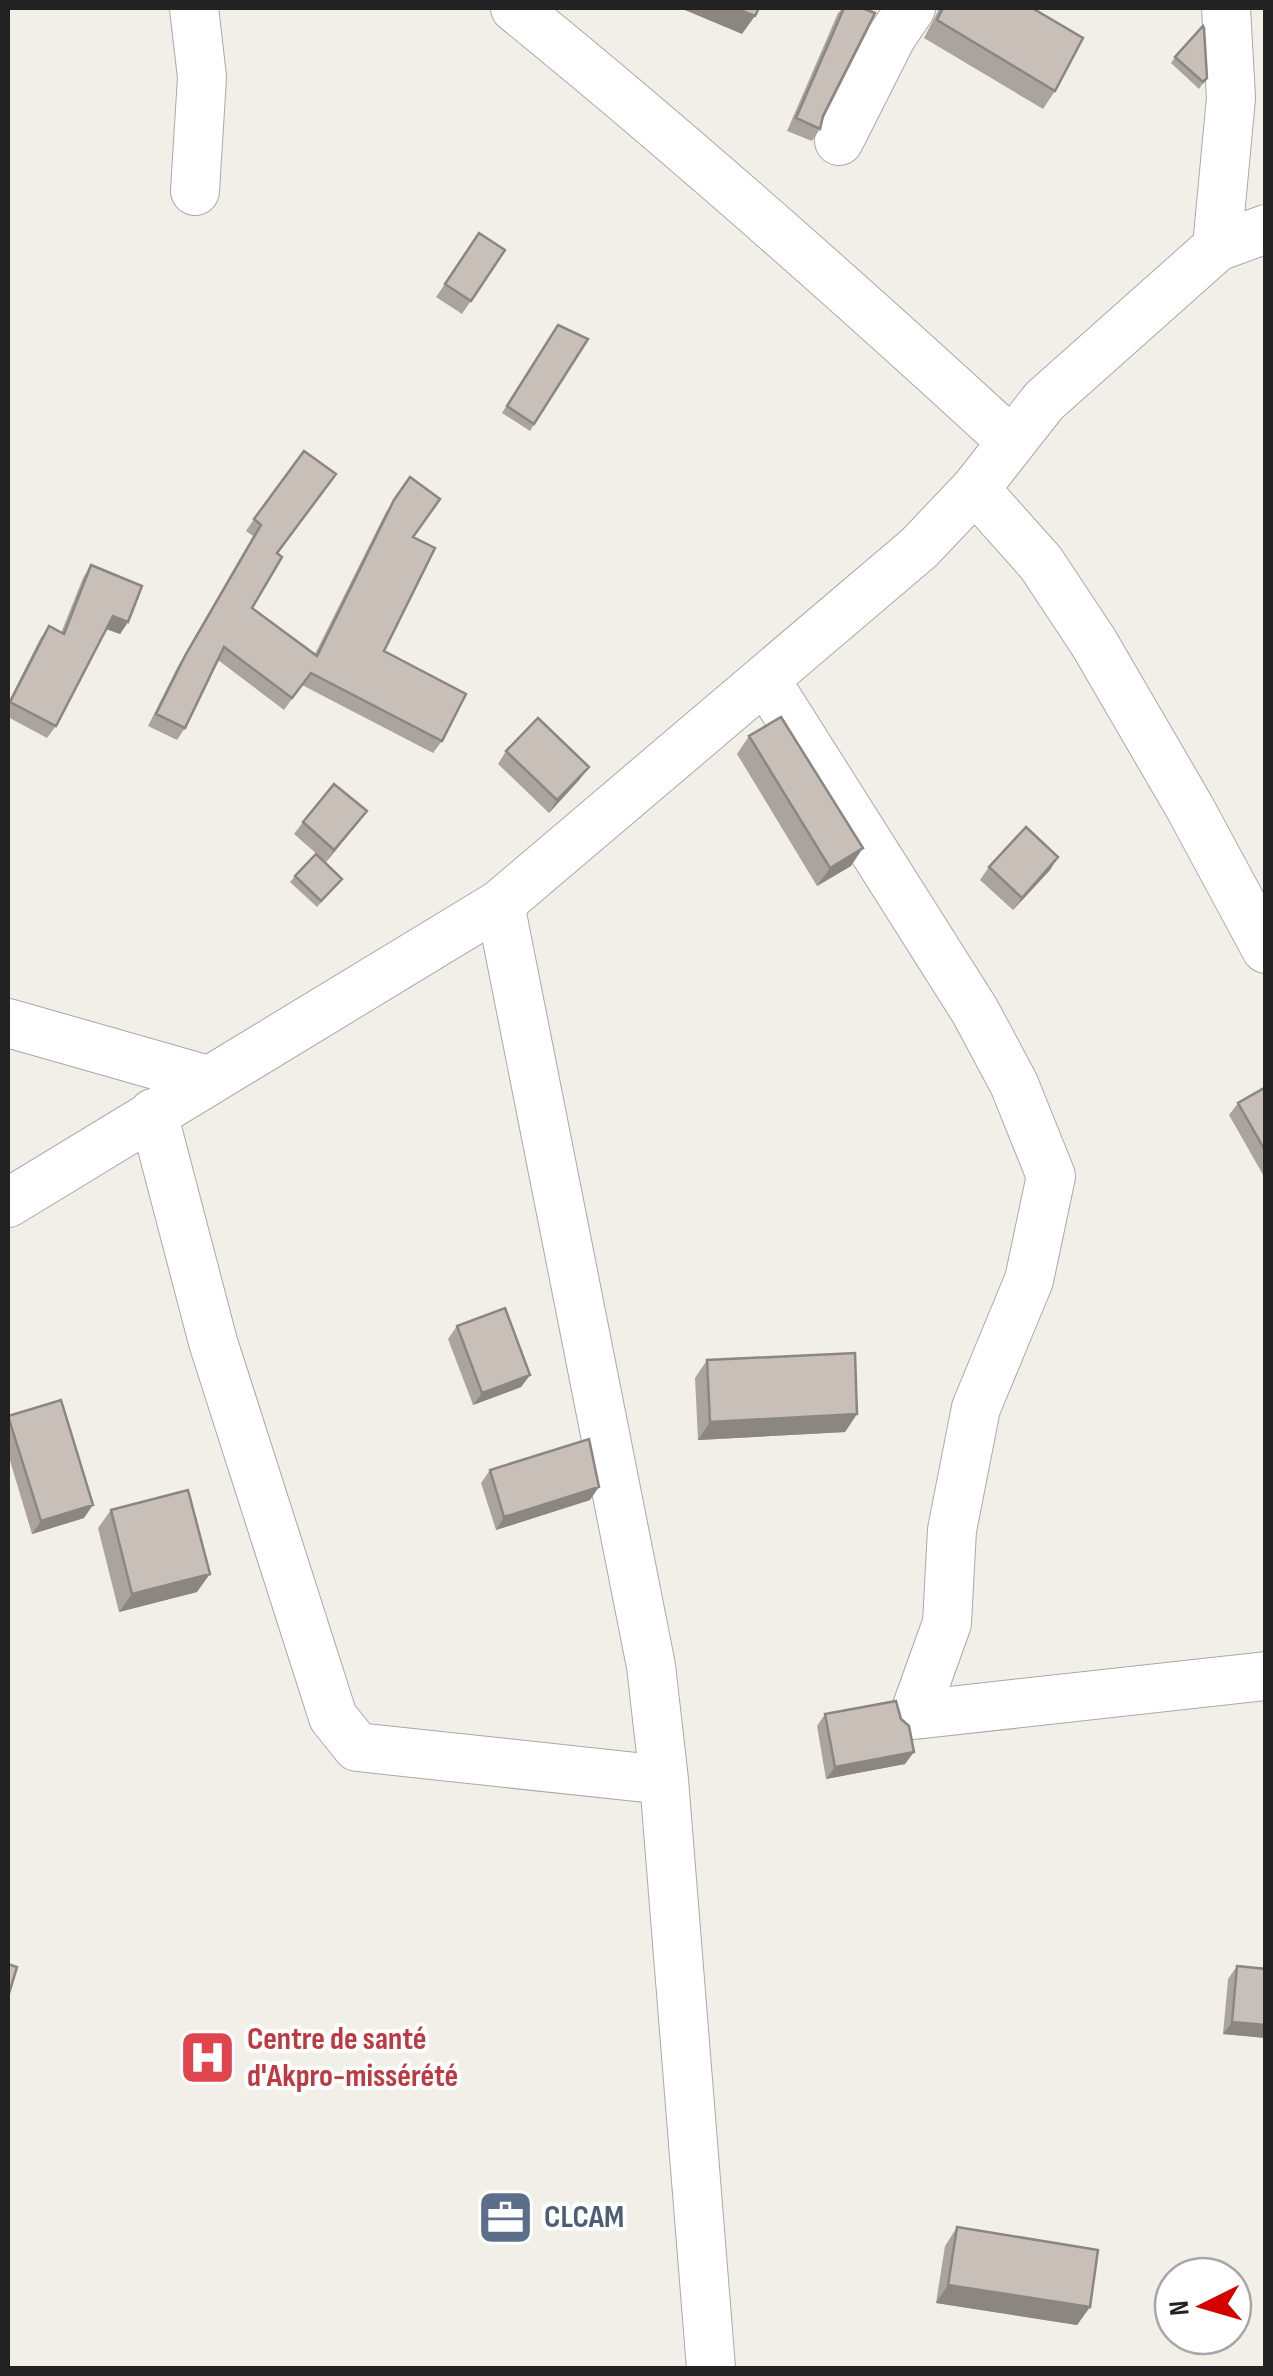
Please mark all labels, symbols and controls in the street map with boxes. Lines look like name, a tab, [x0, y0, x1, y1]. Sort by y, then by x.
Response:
place label: Centre de santé d'Akpro-missérété	[247, 2020, 458, 2096]
hospital icon: Centre de santé d'Akpro-missérété	[178, 2027, 238, 2087]
office icon: CLCAM	[475, 2187, 535, 2247]
place label: CLCAM	[544, 2198, 624, 2237]
north arrow	[1153, 2256, 1253, 2356]
text: N	[1163, 2299, 1197, 2317]

